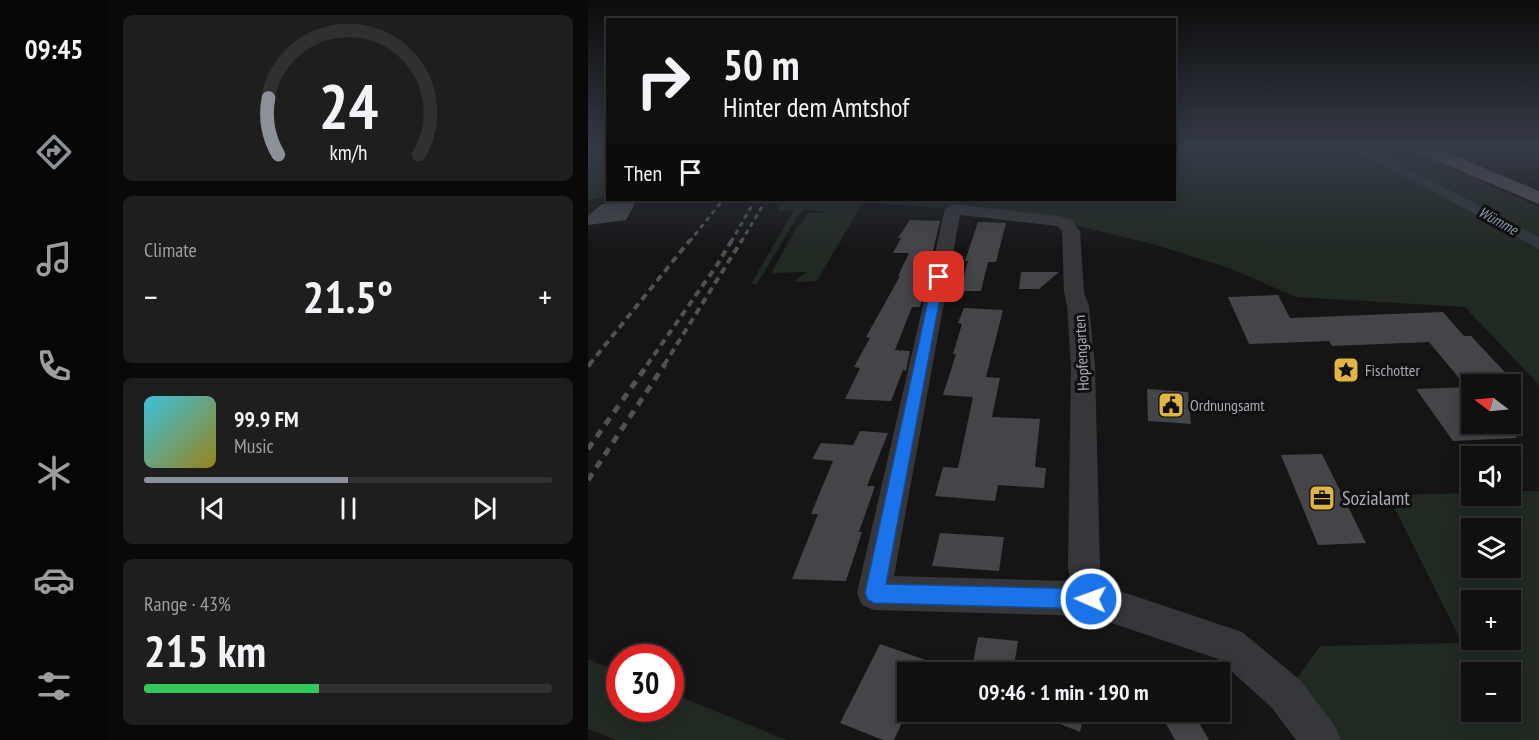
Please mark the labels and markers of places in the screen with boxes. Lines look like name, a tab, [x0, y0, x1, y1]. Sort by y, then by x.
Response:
pin	[913, 251, 964, 302]
place icon: Fischotter	[1331, 355, 1361, 385]
place label: Fischotter	[1365, 360, 1420, 380]
public building icon: Ordnungsamt	[1156, 390, 1186, 420]
place label: Ordnungsamt	[1190, 395, 1265, 415]
office icon: Sozialamt	[1307, 483, 1337, 513]
place label: Sozialamt	[1342, 485, 1410, 511]

